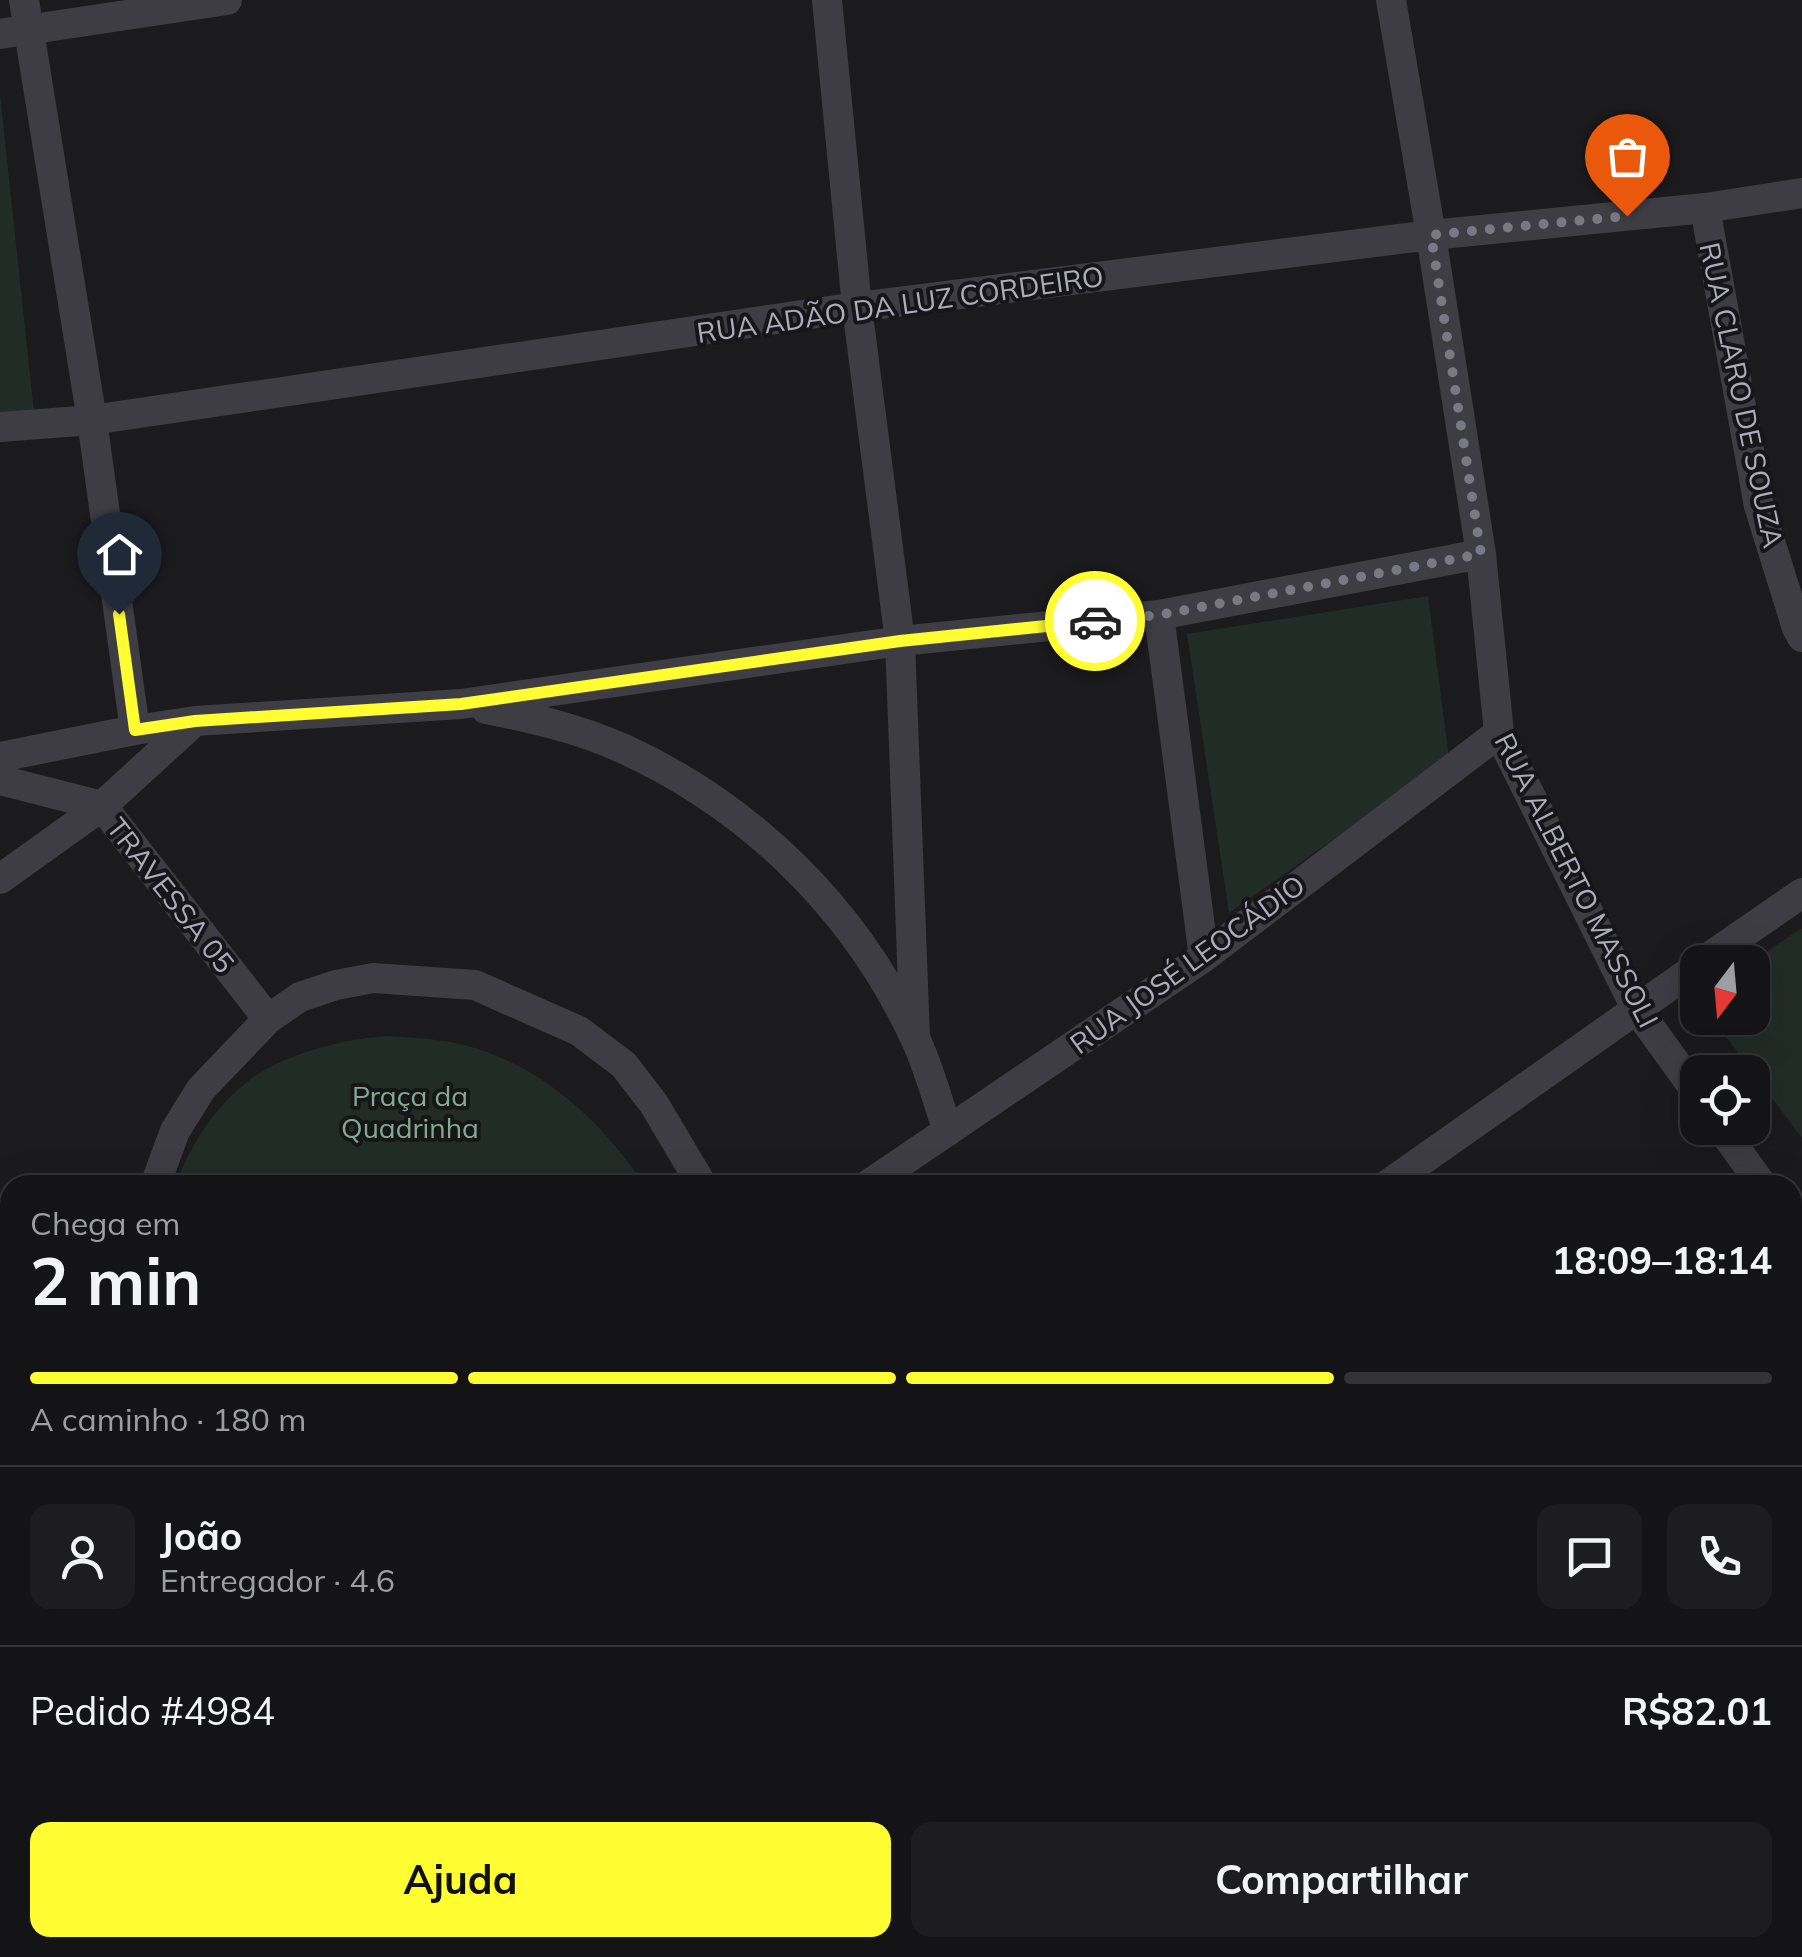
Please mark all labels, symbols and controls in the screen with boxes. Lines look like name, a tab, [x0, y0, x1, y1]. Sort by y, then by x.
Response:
pin	[1585, 114, 1670, 217]
icon: bag	[1600, 129, 1655, 184]
street label: RUA CLARO DE SOUZA	[1693, 239, 1792, 551]
street label: RUA ADÃO DA LUZ CORDEIRO	[694, 258, 1106, 350]
pin	[77, 512, 162, 615]
icon: home	[92, 527, 147, 582]
courier	[1045, 571, 1145, 671]
icon: car	[1068, 594, 1123, 649]
street label: RUA ALBERTO MASSOLI	[1487, 727, 1667, 1033]
street label: TRAVESSA 05	[100, 811, 242, 979]
street label: RUA JOSÉ LEOCÁDIO	[1063, 867, 1311, 1061]
north arrow	[1680, 945, 1770, 1035]
map controls	[1680, 945, 1770, 1145]
button: locate	[1680, 1055, 1770, 1145]
park label: Praça da Quadrinha	[341, 1078, 479, 1145]
text: Chega em	[30, 1203, 180, 1243]
text: 18:09–18:14	[1552, 1236, 1772, 1284]
text: 2 min	[30, 1240, 201, 1321]
text: A caminho · 180 m	[30, 1399, 306, 1439]
button: person	[30, 1504, 135, 1609]
button: chat	[1537, 1504, 1642, 1609]
button: phone	[1667, 1504, 1772, 1609]
text: João	[160, 1512, 242, 1560]
text: Entregador · 4.6	[160, 1560, 395, 1600]
text: Pedido #4984	[30, 1687, 275, 1735]
text: R$82.01	[1622, 1687, 1772, 1735]
button: Ajuda	[30, 1822, 891, 1937]
button: Compartilhar	[911, 1822, 1772, 1937]

